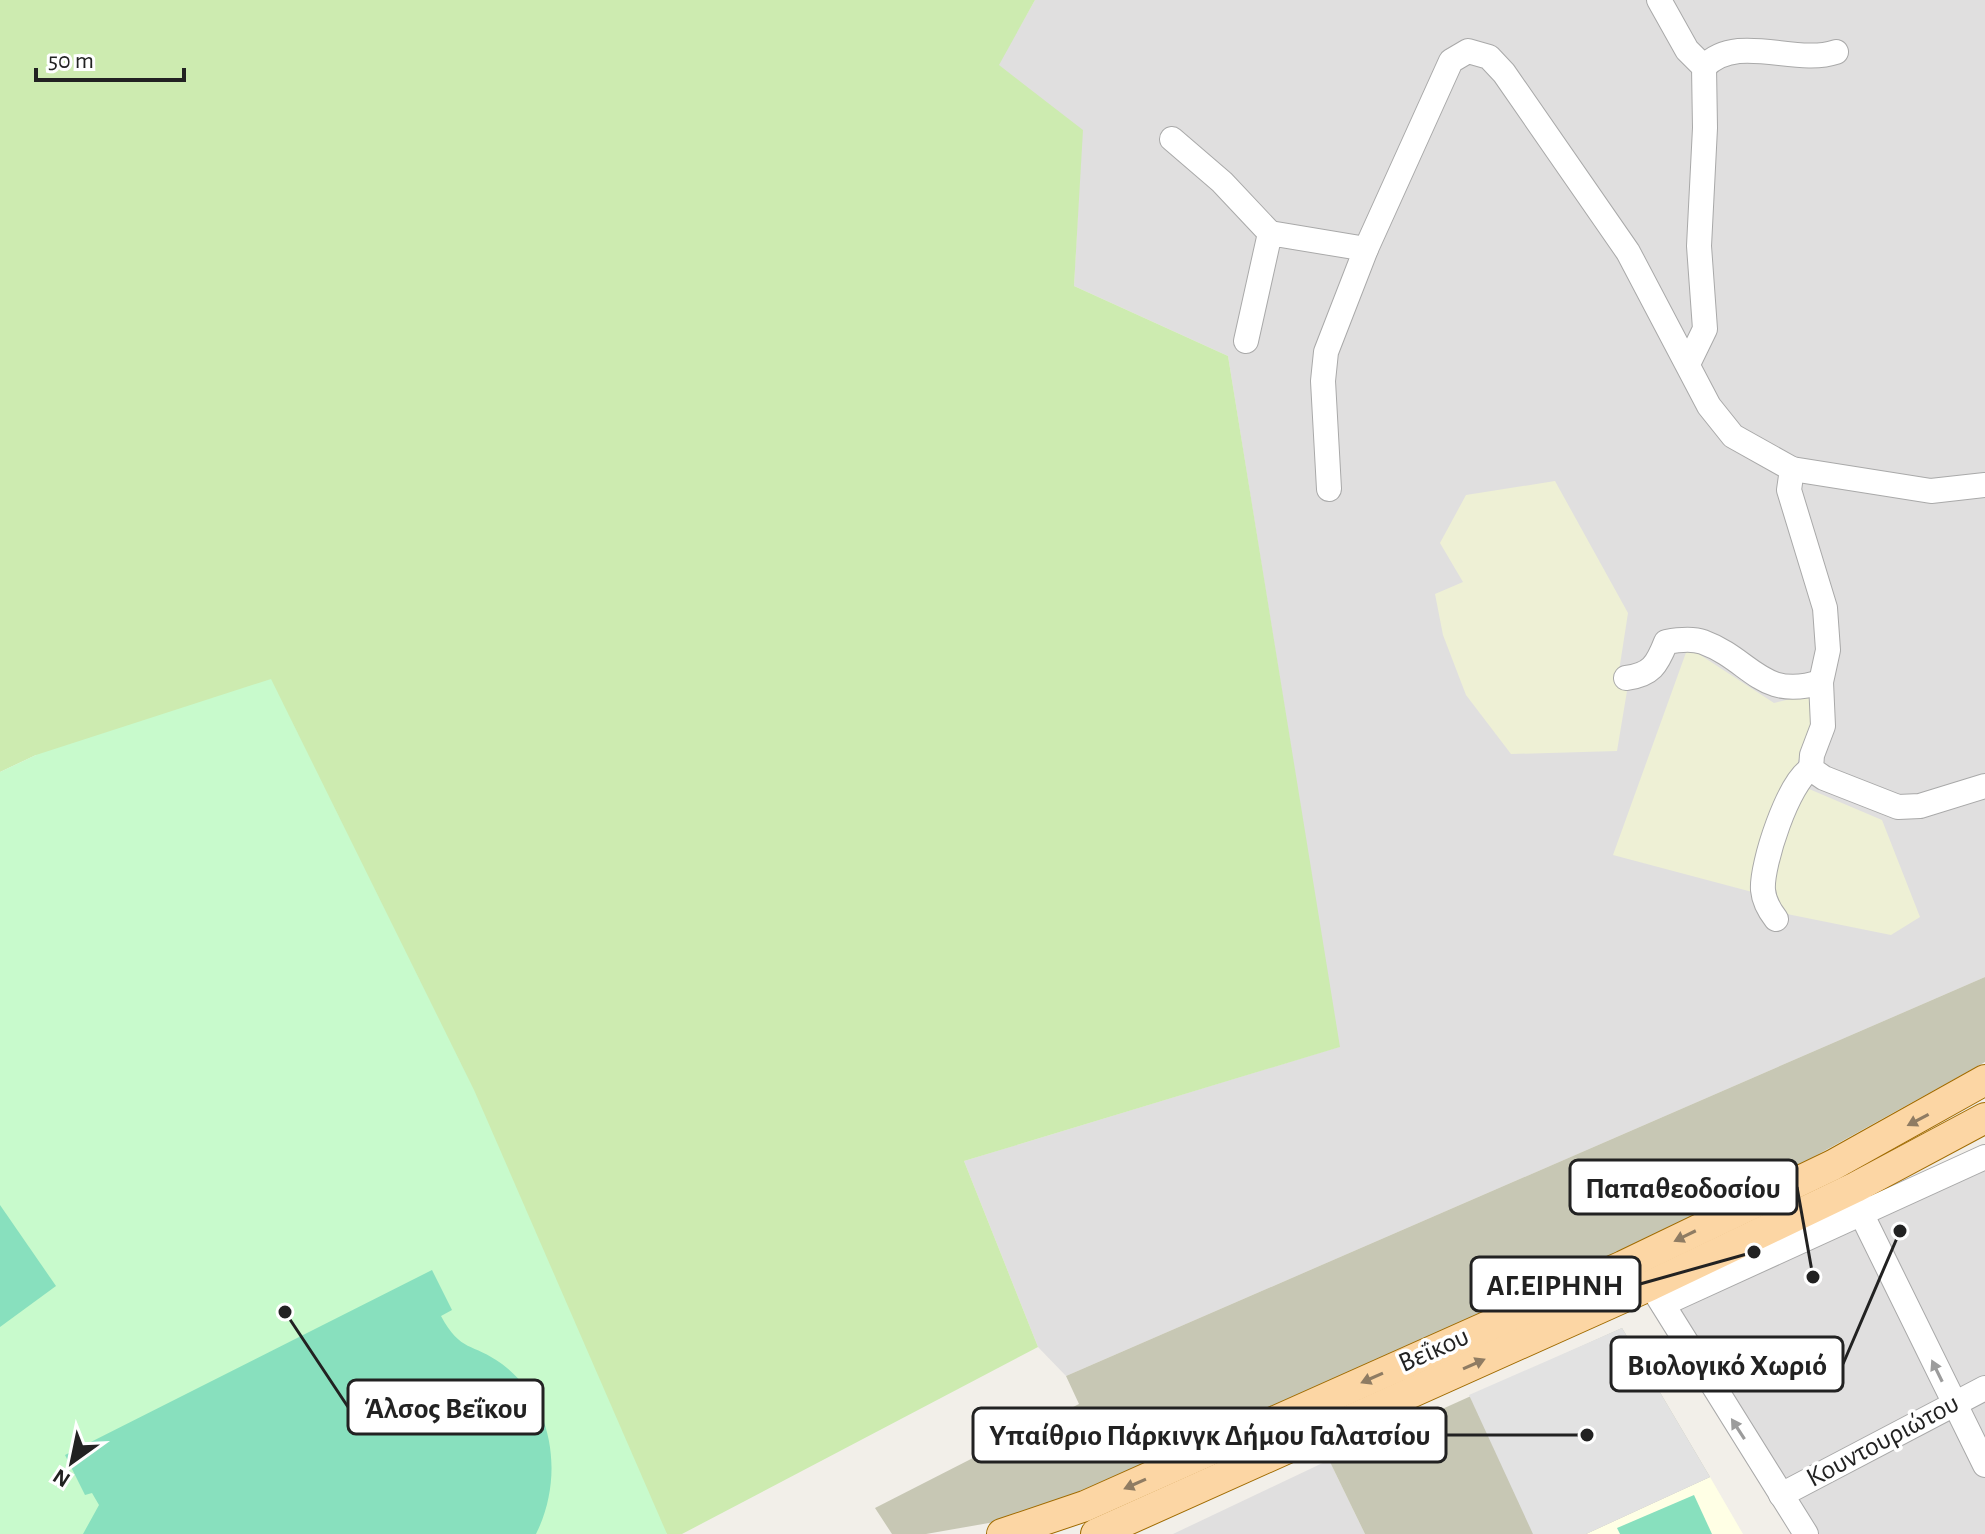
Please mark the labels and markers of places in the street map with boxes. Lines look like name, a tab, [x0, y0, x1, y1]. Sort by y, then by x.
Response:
callout: Παπαθεοδοσίου	[1570, 1160, 1797, 1214]
callout: ΑΓ.ΕΙΡΗΝΗ	[1471, 1257, 1640, 1311]
callout: Βιολογικό Χωριό	[1611, 1337, 1843, 1391]
callout: Άλσος Βεΐκου	[348, 1380, 543, 1434]
callout: Υπαίθριο Πάρκινγκ Δήμου Γαλατσίου	[973, 1408, 1446, 1462]

